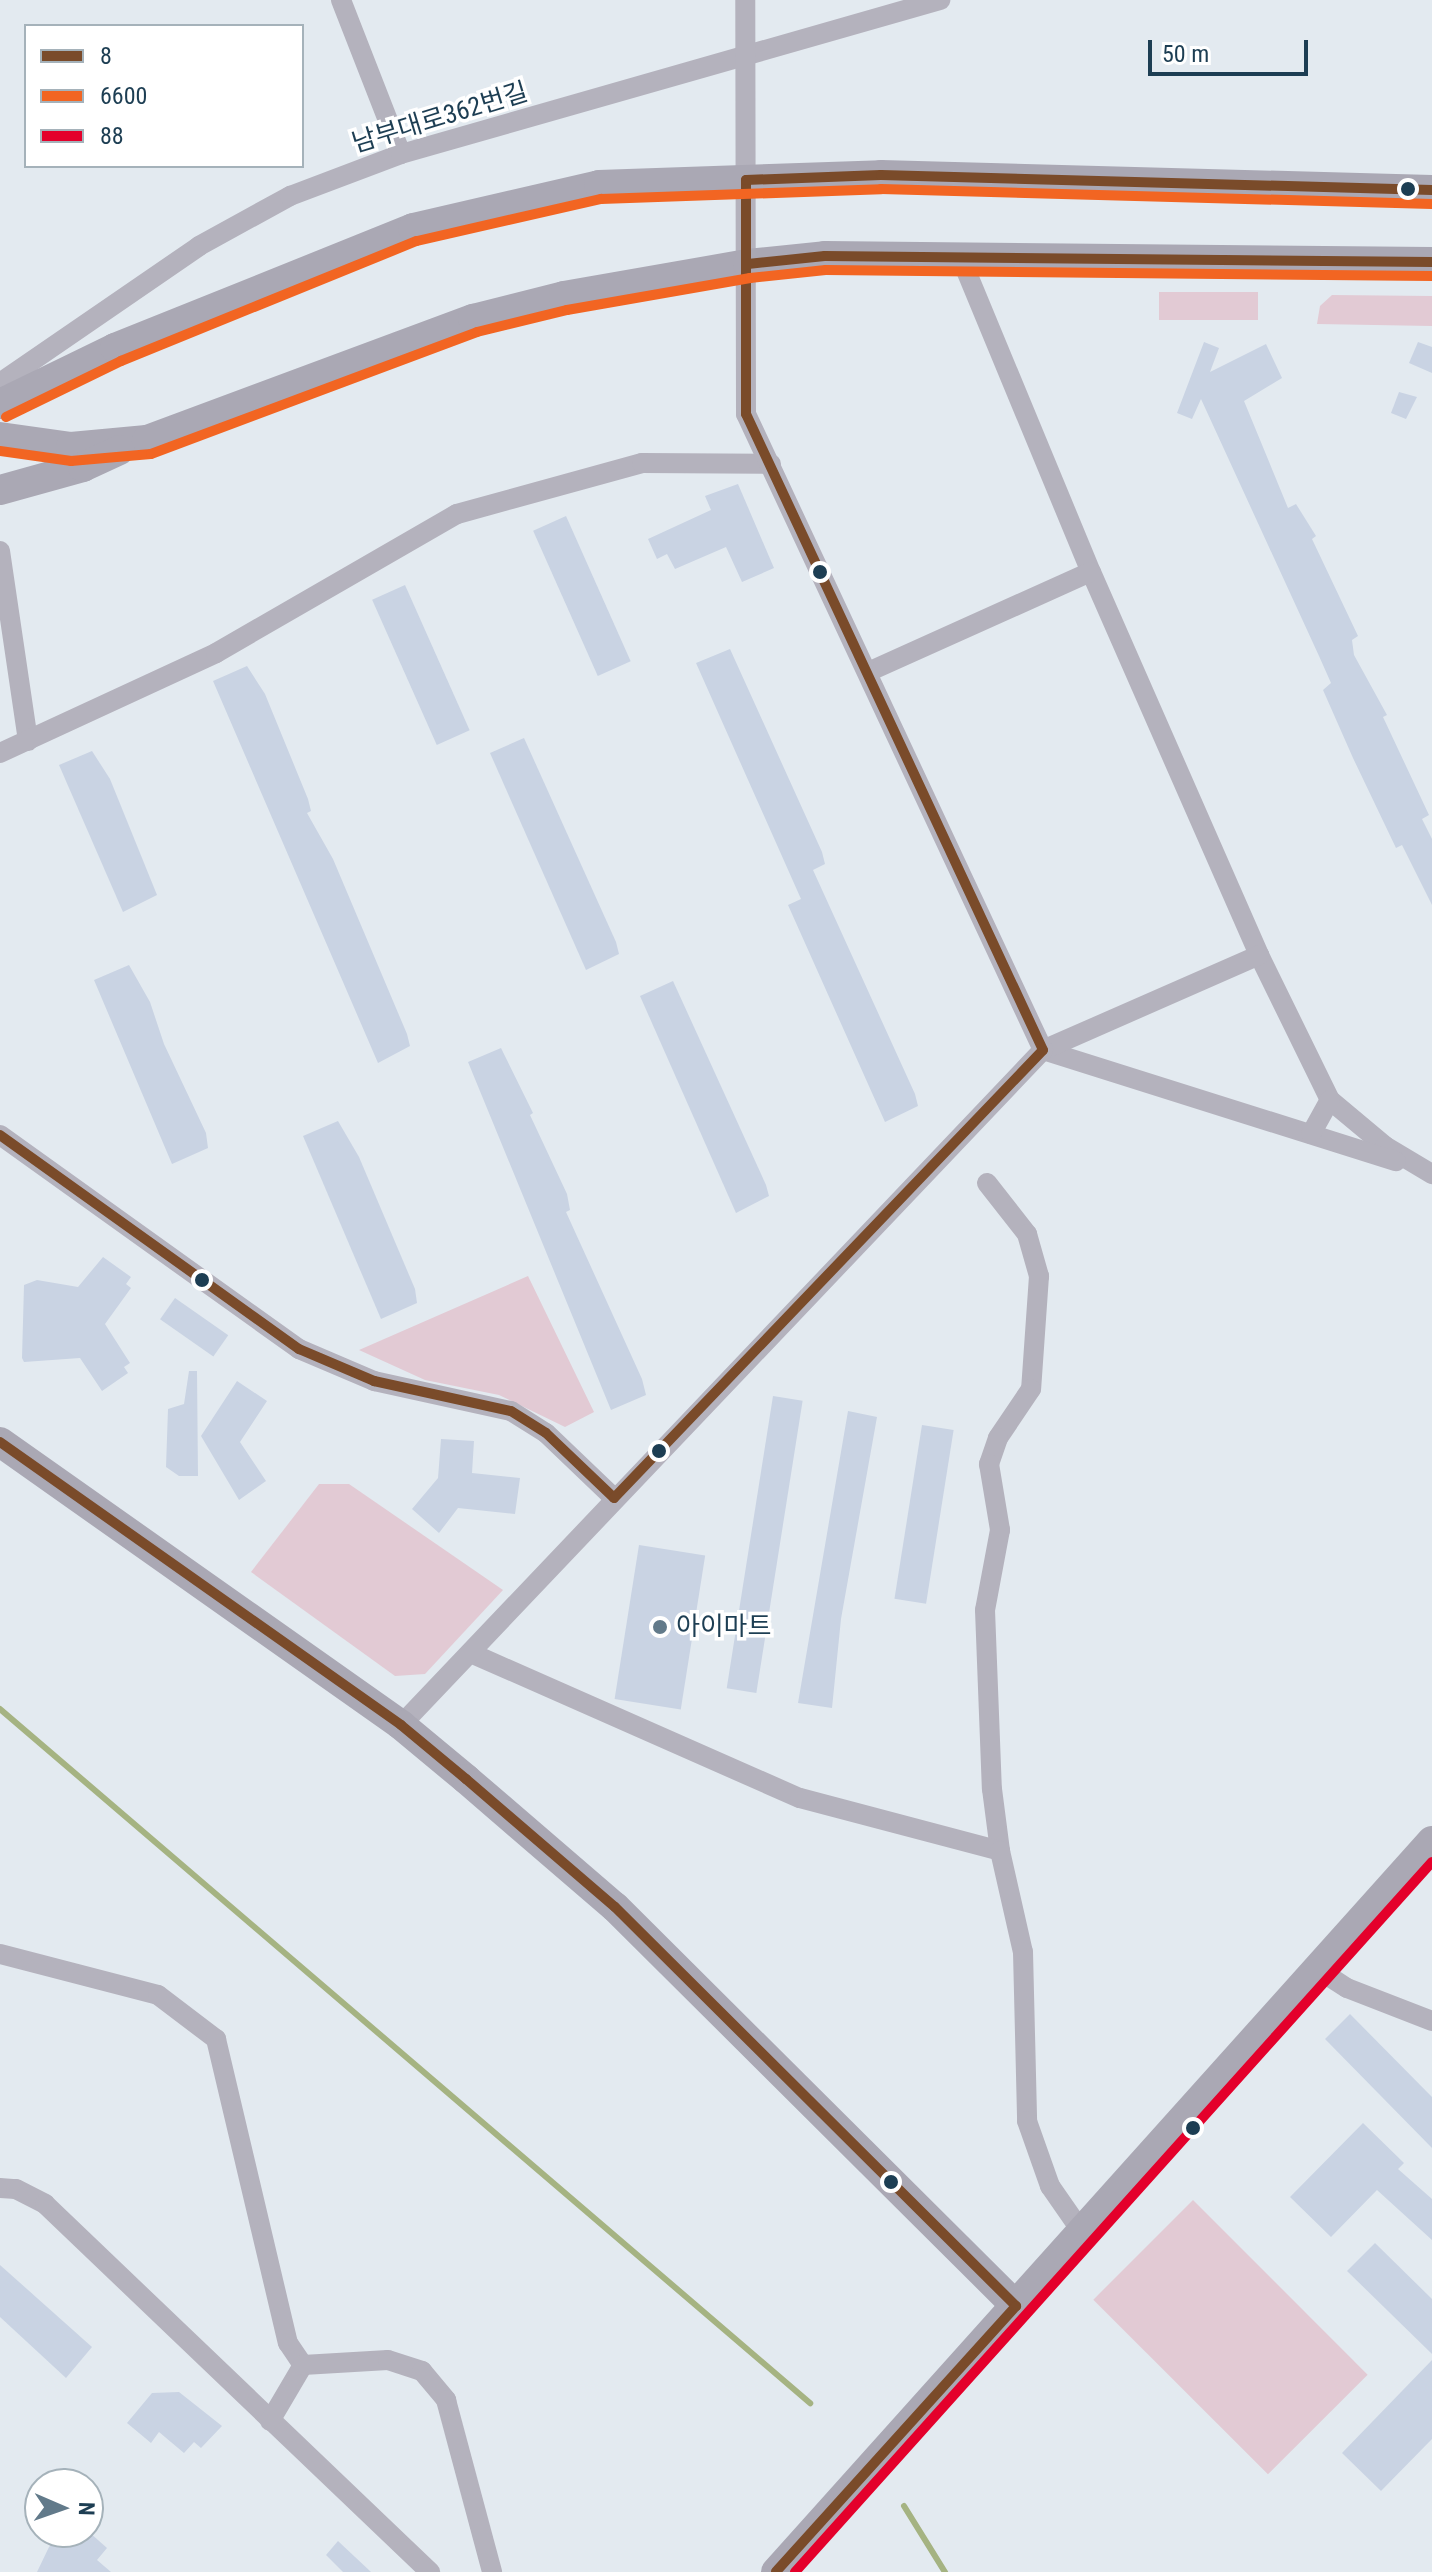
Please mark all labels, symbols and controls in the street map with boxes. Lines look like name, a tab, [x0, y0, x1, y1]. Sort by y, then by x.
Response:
legend	[24, 24, 304, 168]
scale bar	[1152, 24, 1312, 74]
text: 50 m	[1162, 40, 1209, 68]
text: 8	[100, 42, 112, 70]
street label: 남부대로362번길	[348, 76, 532, 160]
text: 6600	[100, 82, 147, 110]
text: 88	[100, 122, 124, 150]
unlabelled marker	[1400, 181, 1416, 197]
unlabelled marker	[812, 564, 828, 580]
unlabelled marker	[194, 1272, 210, 1288]
unlabelled marker	[651, 1443, 667, 1459]
place label: 아이마트	[676, 1611, 772, 1643]
marker: 아이마트	[651, 1618, 669, 1636]
unlabelled marker	[1185, 2120, 1201, 2136]
unlabelled marker	[883, 2174, 899, 2190]
north arrow	[24, 2468, 104, 2548]
text: N	[74, 2502, 99, 2516]

